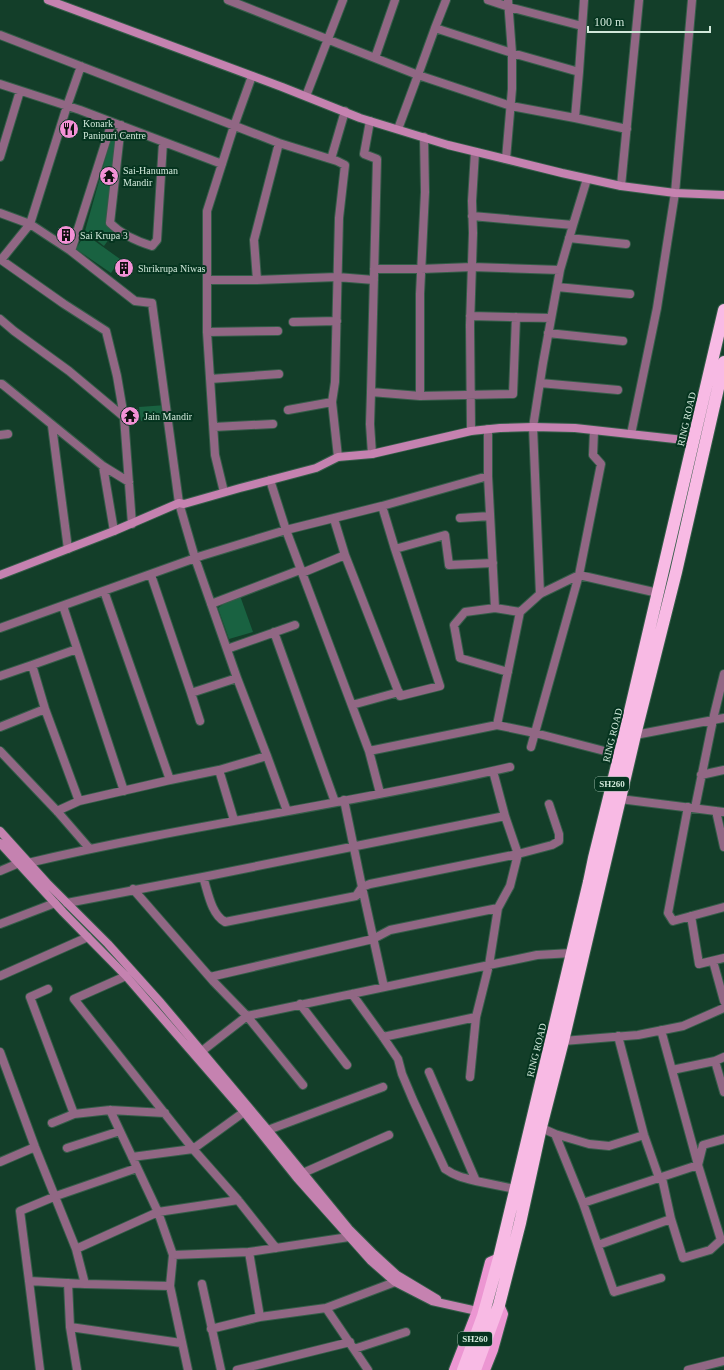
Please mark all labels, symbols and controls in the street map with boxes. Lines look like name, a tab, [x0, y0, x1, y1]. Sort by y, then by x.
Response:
scale bar	[588, 8, 710, 34]
text: 100 m	[594, 15, 625, 29]
restaurant icon: Konark Panipuri Centre	[58, 118, 80, 140]
place label: Konark Panipuri Centre	[83, 118, 147, 141]
temple icon: Sai-Hanuman Mandir	[98, 165, 120, 187]
place label: Sai-Hanuman Mandir	[123, 165, 178, 188]
building icon: Sai Krupa 3	[55, 224, 77, 246]
place label: Sai Krupa 3	[80, 230, 128, 241]
building icon: Shrikrupa Niwas	[113, 257, 135, 279]
place label: Shrikrupa Niwas	[138, 263, 206, 274]
street label: RING ROAD	[675, 391, 698, 447]
temple icon: Jain Mandir	[119, 405, 141, 427]
place label: Jain Mandir	[144, 411, 193, 422]
street label: RING ROAD	[600, 707, 625, 763]
road number: SH260	[595, 777, 629, 791]
street label: RING ROAD	[524, 1022, 549, 1078]
road number: SH260	[458, 1332, 492, 1346]

